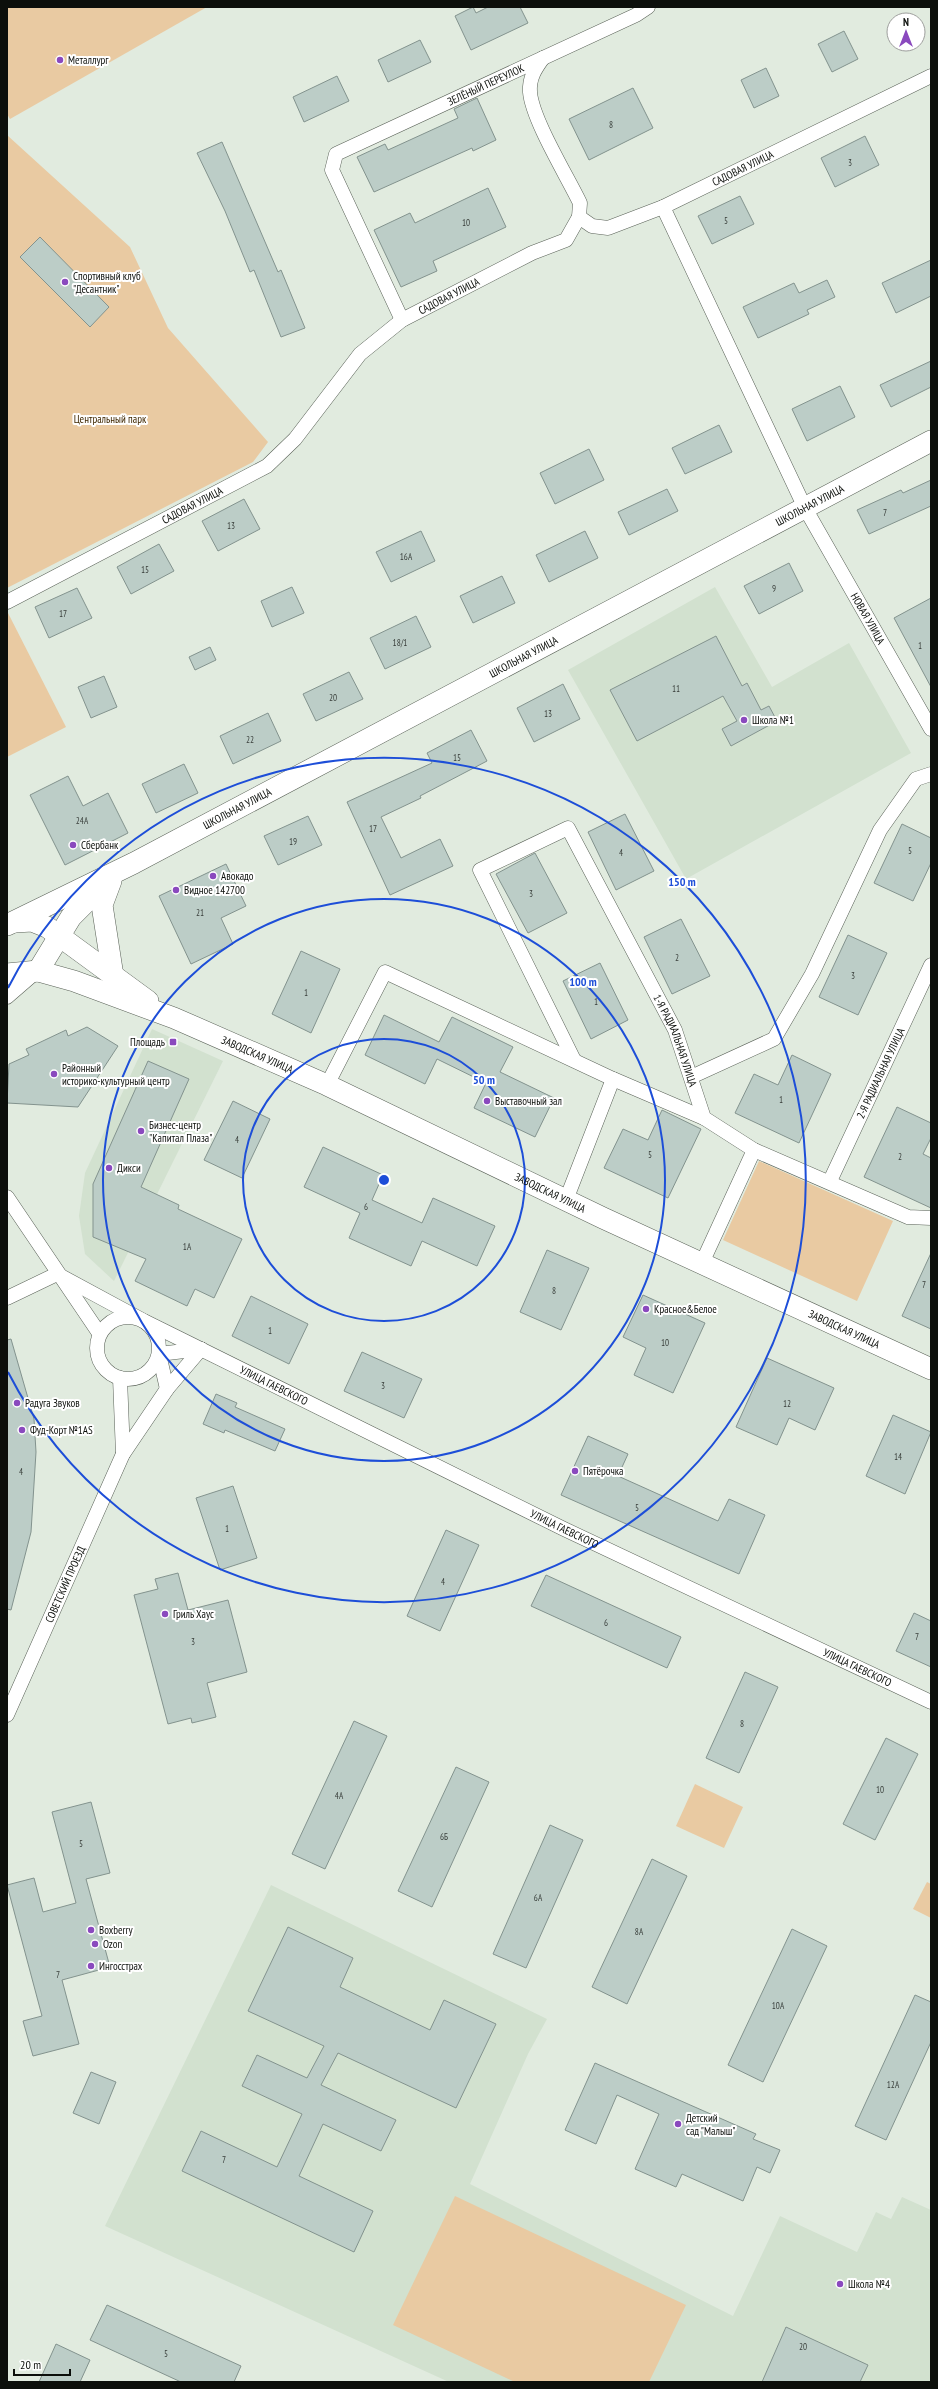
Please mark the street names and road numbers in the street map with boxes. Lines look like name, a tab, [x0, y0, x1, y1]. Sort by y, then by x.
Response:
street label: ЗЕЛЁНЫЙ ПЕРЕУЛОК	[445, 61, 527, 108]
street label: САДОВАЯ УЛИЦА	[710, 147, 777, 189]
street label: САДОВАЯ УЛИЦА	[416, 274, 482, 317]
street label: ШКОЛЬНАЯ УЛИЦА	[773, 481, 847, 529]
street label: САДОВАЯ УЛИЦА	[159, 483, 226, 527]
street label: НОВАЯ УЛИЦА	[848, 590, 889, 647]
street label: ШКОЛЬНАЯ УЛИЦА	[487, 633, 561, 681]
street label: ШКОЛЬНАЯ УЛИЦА	[201, 784, 274, 832]
street label: 1-Я РАДИАЛЬНАЯ УЛИЦА	[650, 992, 700, 1089]
street label: 2-Я РАДИАЛЬНАЯ УЛИЦА	[853, 1025, 908, 1121]
street label: ЗАВОДСКАЯ УЛИЦА	[219, 1033, 296, 1077]
street label: ЗАВОДСКАЯ УЛИЦА	[512, 1170, 589, 1216]
street label: ЗАВОДСКАЯ УЛИЦА	[806, 1307, 883, 1352]
street label: УЛИЦА ГАЕВСКОГО	[238, 1363, 310, 1408]
street label: УЛИЦА ГАЕВСКОГО	[528, 1506, 601, 1551]
street label: СОВЕТСКИЙ ПРОЕЗД	[42, 1544, 88, 1625]
street label: УЛИЦА ГАЕВСКОГО	[821, 1645, 894, 1689]

